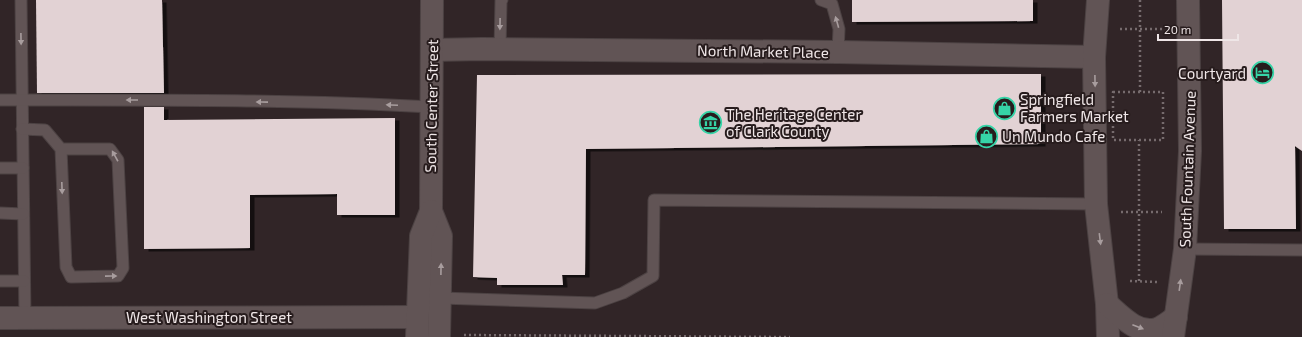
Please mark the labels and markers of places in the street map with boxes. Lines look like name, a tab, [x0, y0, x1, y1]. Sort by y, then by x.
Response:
hotel icon: Courtyard	[1249, 60, 1275, 86]
place label: Courtyard	[1178, 64, 1246, 82]
place label: Springfield Farmers Market	[1020, 90, 1129, 125]
shop icon: Springfield Farmers Market	[991, 95, 1017, 121]
place label: The Heritage Center of Clark County	[726, 105, 861, 140]
museum icon: The Heritage Center of Clark County	[698, 110, 724, 136]
shop icon: Un Mundo Cafe	[974, 123, 1000, 149]
place label: Un Mundo Cafe	[1002, 127, 1105, 145]

